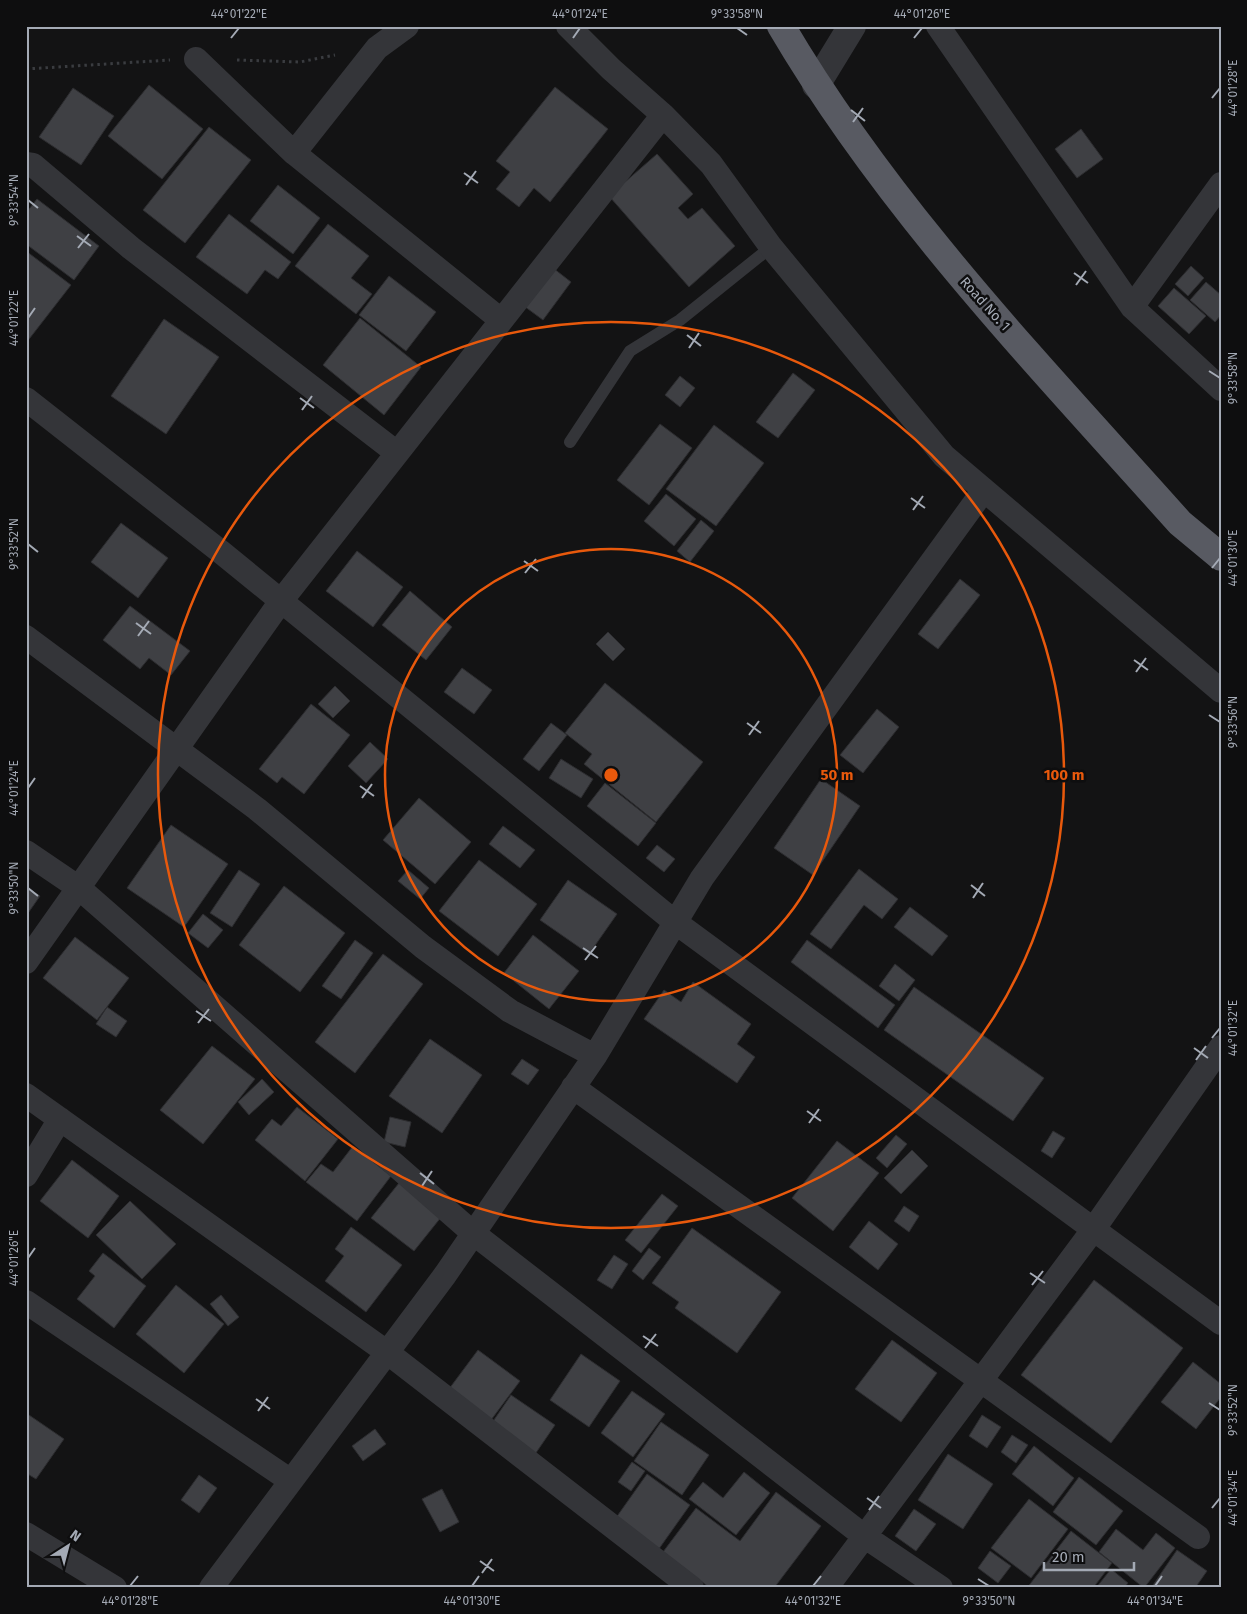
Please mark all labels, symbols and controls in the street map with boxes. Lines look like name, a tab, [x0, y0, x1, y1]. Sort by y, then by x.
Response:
text: 44°01'22"E	[211, 7, 267, 21]
text: 44°01'24"E	[552, 7, 608, 21]
text: 9°33'58"N	[711, 7, 763, 21]
text: 44°01'26"E	[894, 7, 950, 21]
text: 44°01'28"E	[1226, 60, 1240, 116]
text: 9°33'54"N	[7, 174, 21, 226]
street label: Road No. 1	[956, 274, 1014, 334]
text: 44°01'22"E	[7, 290, 21, 346]
text: 9°33'58"N	[1226, 352, 1240, 404]
text: 9°33'52"N	[7, 518, 21, 570]
text: 44°01'30"E	[1226, 529, 1240, 587]
text: 9°33'56"N	[1226, 696, 1240, 748]
text: 44°01'24"E	[7, 760, 21, 816]
centre of rings	[602, 766, 620, 784]
text: 50 m	[820, 766, 854, 784]
text: 100 m	[1044, 766, 1084, 784]
text: 9°33'50"N	[7, 862, 21, 914]
text: 44°01'32"E	[1226, 1000, 1240, 1056]
text: 44°01'26"E	[7, 1230, 21, 1286]
text: 9°33'52"N	[1226, 1384, 1240, 1436]
text: 44°01'34"E	[1226, 1470, 1240, 1526]
north arrow	[42, 1522, 92, 1572]
text: N	[67, 1526, 84, 1545]
scale bar	[1044, 1539, 1134, 1571]
text: 20 m	[1052, 1548, 1085, 1566]
text: 44°01'28"E	[102, 1594, 158, 1608]
text: 44°01'30"E	[443, 1594, 501, 1608]
text: 44°01'32"E	[785, 1594, 841, 1608]
text: 9°33'50"N	[963, 1594, 1015, 1608]
text: 44°01'34"E	[1127, 1594, 1183, 1608]

